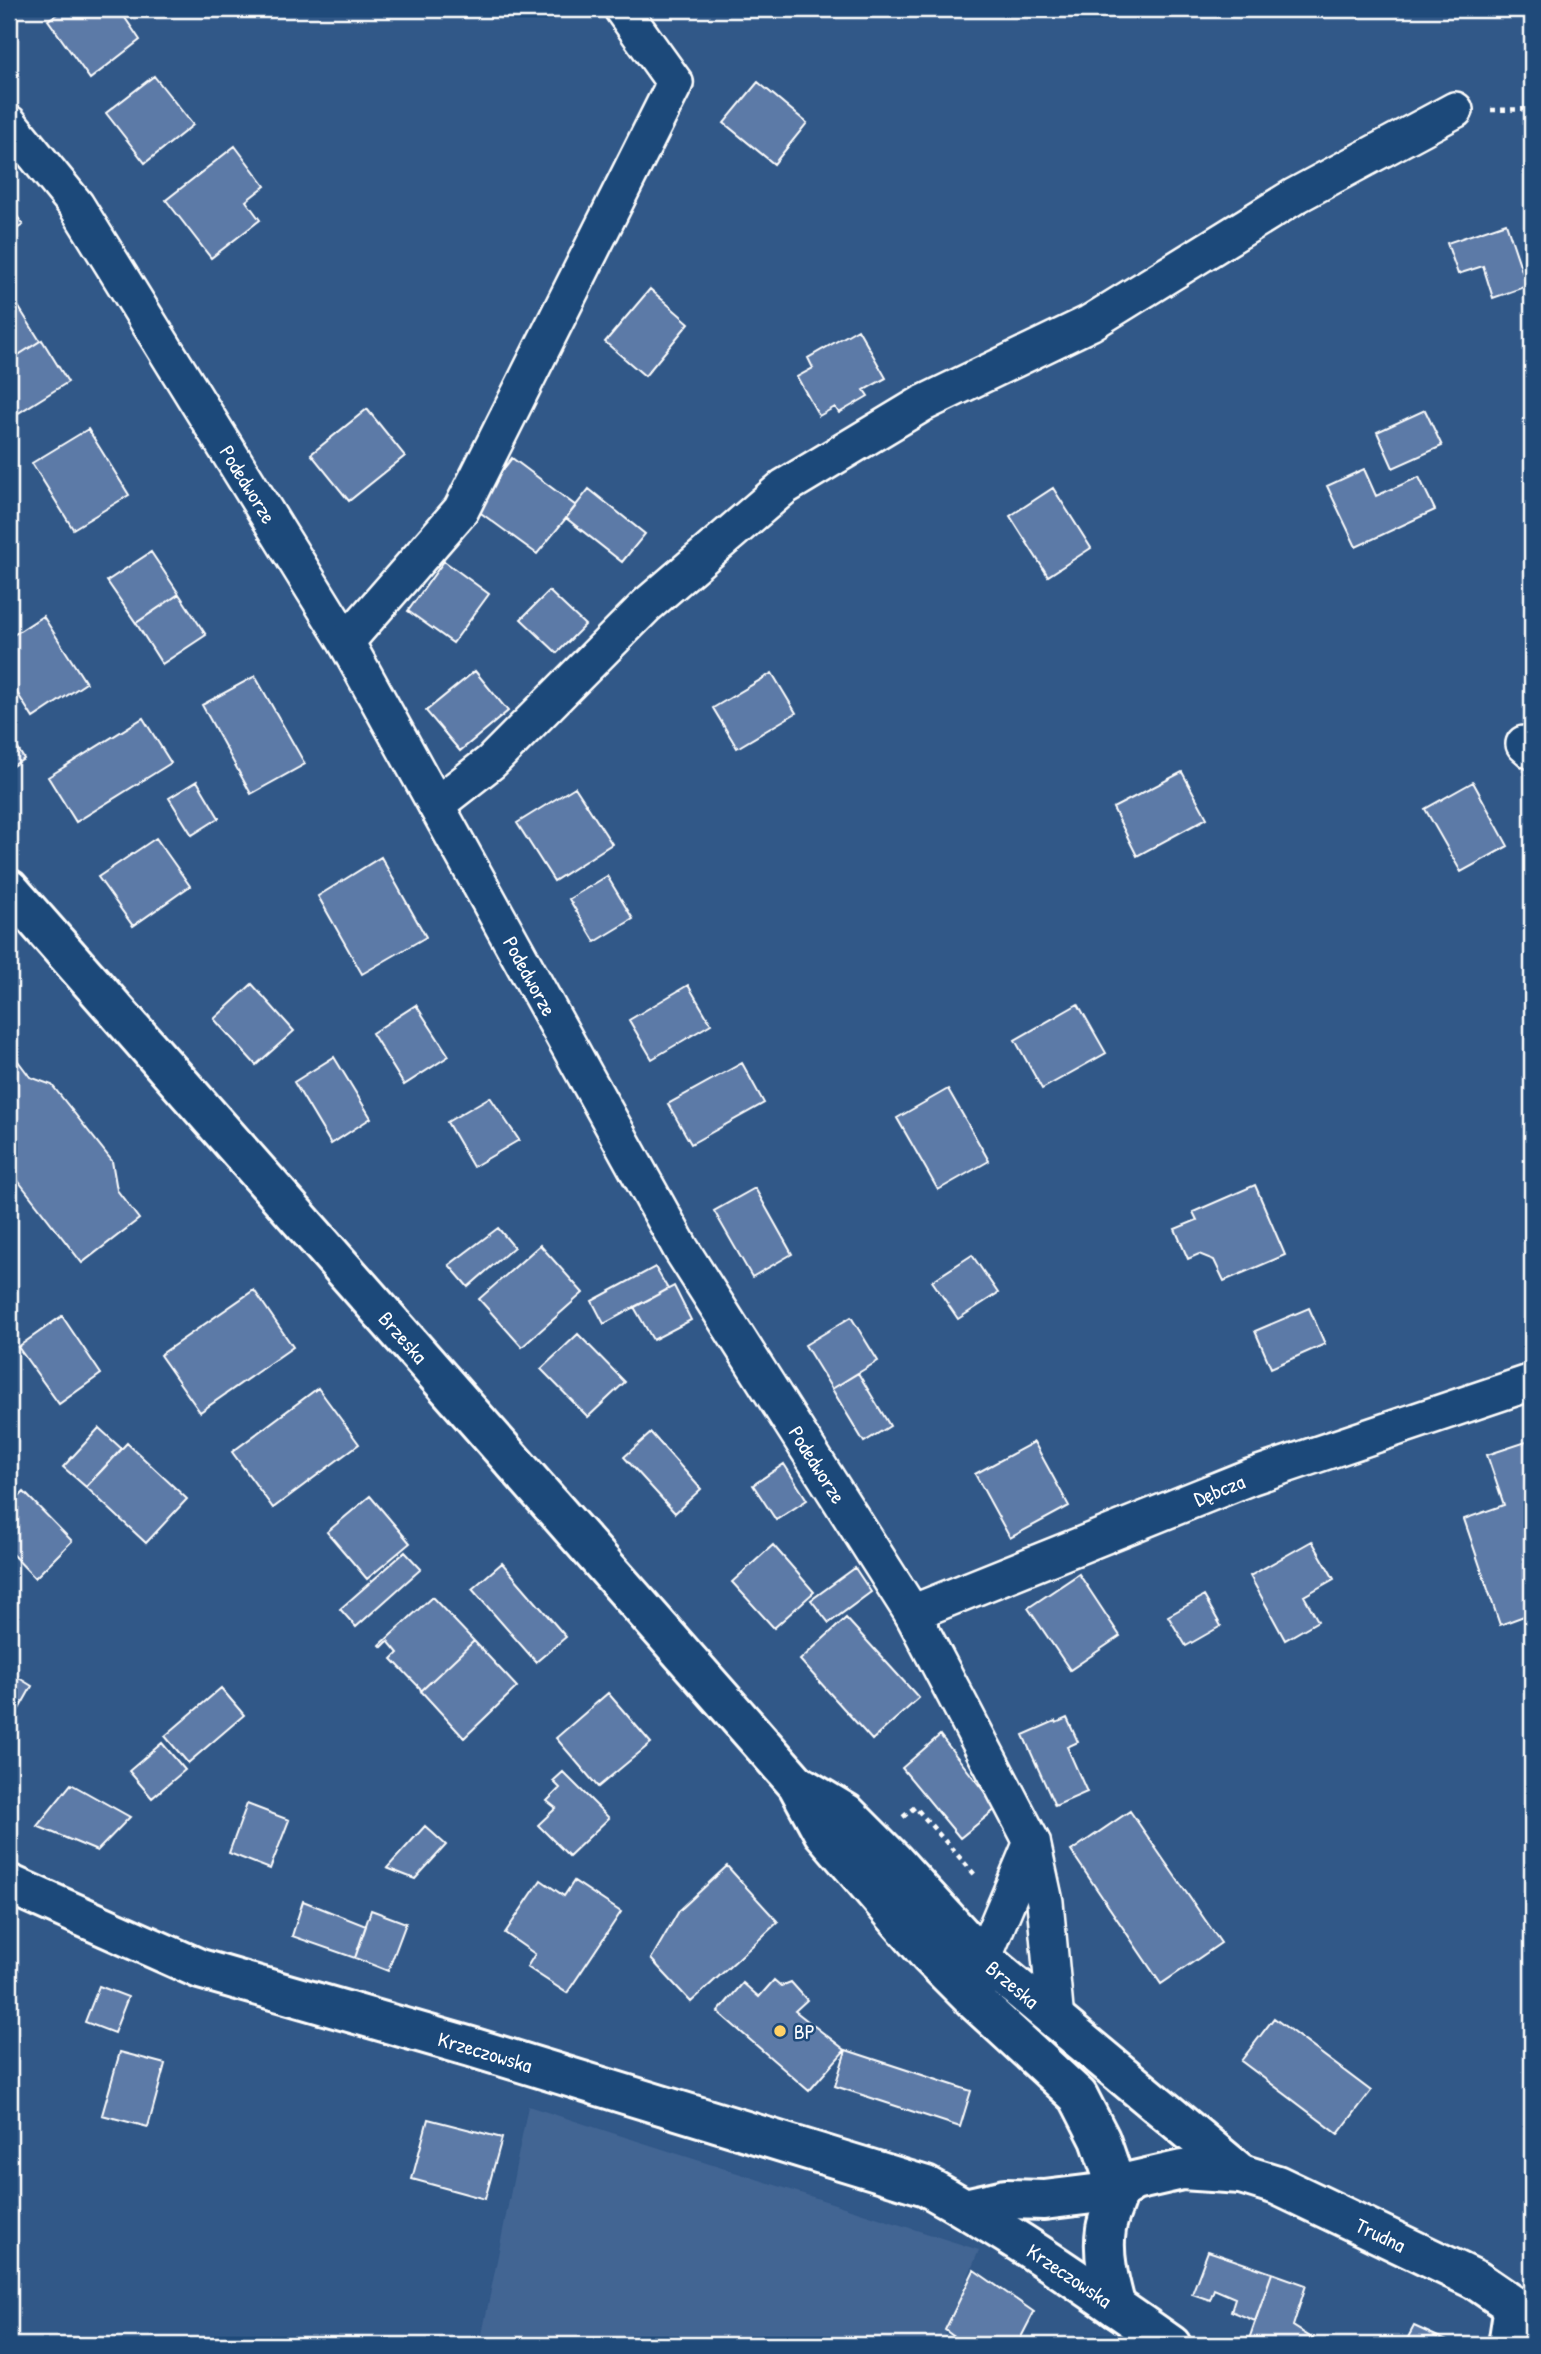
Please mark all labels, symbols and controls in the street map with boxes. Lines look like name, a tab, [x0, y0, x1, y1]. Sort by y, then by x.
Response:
street label: Podedworze	[213, 440, 284, 529]
street label: Podedworze	[497, 931, 564, 1021]
street label: Brzeska	[372, 1305, 435, 1370]
street label: Podedworze	[782, 1420, 853, 1509]
street label: Dębcza	[1189, 1466, 1249, 1513]
street label: Brzeska	[980, 1953, 1046, 2015]
place label: BP	[794, 2017, 815, 2046]
marker: BP	[772, 2023, 788, 2039]
street label: Krzeczowska	[435, 2024, 536, 2079]
street label: Trudna	[1351, 2210, 1411, 2259]
street label: Krzeczowska	[1021, 2236, 1118, 2314]

